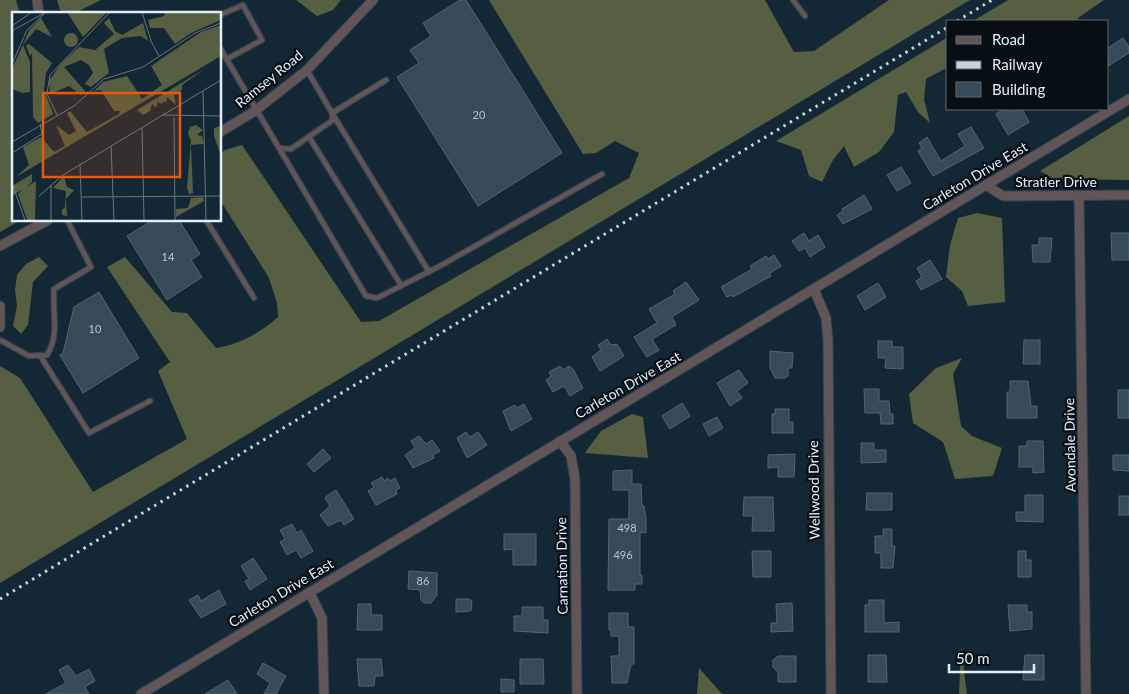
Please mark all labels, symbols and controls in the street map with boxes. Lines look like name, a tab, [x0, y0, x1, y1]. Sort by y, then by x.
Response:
inset map	[12, 12, 221, 221]
legend	[946, 20, 1109, 110]
text: Road	[992, 30, 1025, 48]
street label: Ramsey Road	[232, 46, 306, 111]
text: Railway	[992, 55, 1043, 73]
text: Building	[992, 80, 1045, 98]
house number: 20	[473, 108, 486, 121]
street label: Carleton Drive East	[919, 138, 1030, 214]
street label: Stratler Drive	[1015, 173, 1097, 190]
house number: 14	[162, 250, 175, 263]
house number: 10	[89, 322, 102, 335]
street label: Carleton Drive East	[572, 347, 684, 422]
street label: Avondale Drive	[1060, 398, 1079, 492]
street label: Wellwood Drive	[804, 440, 823, 540]
street label: Carnation Drive	[552, 517, 571, 615]
house number: 498	[617, 521, 637, 534]
house number: 496	[613, 548, 633, 561]
street label: Carleton Drive East	[225, 555, 336, 631]
house number: 86	[417, 574, 429, 587]
scale bar	[949, 642, 1034, 674]
text: 50 m	[956, 649, 990, 667]

